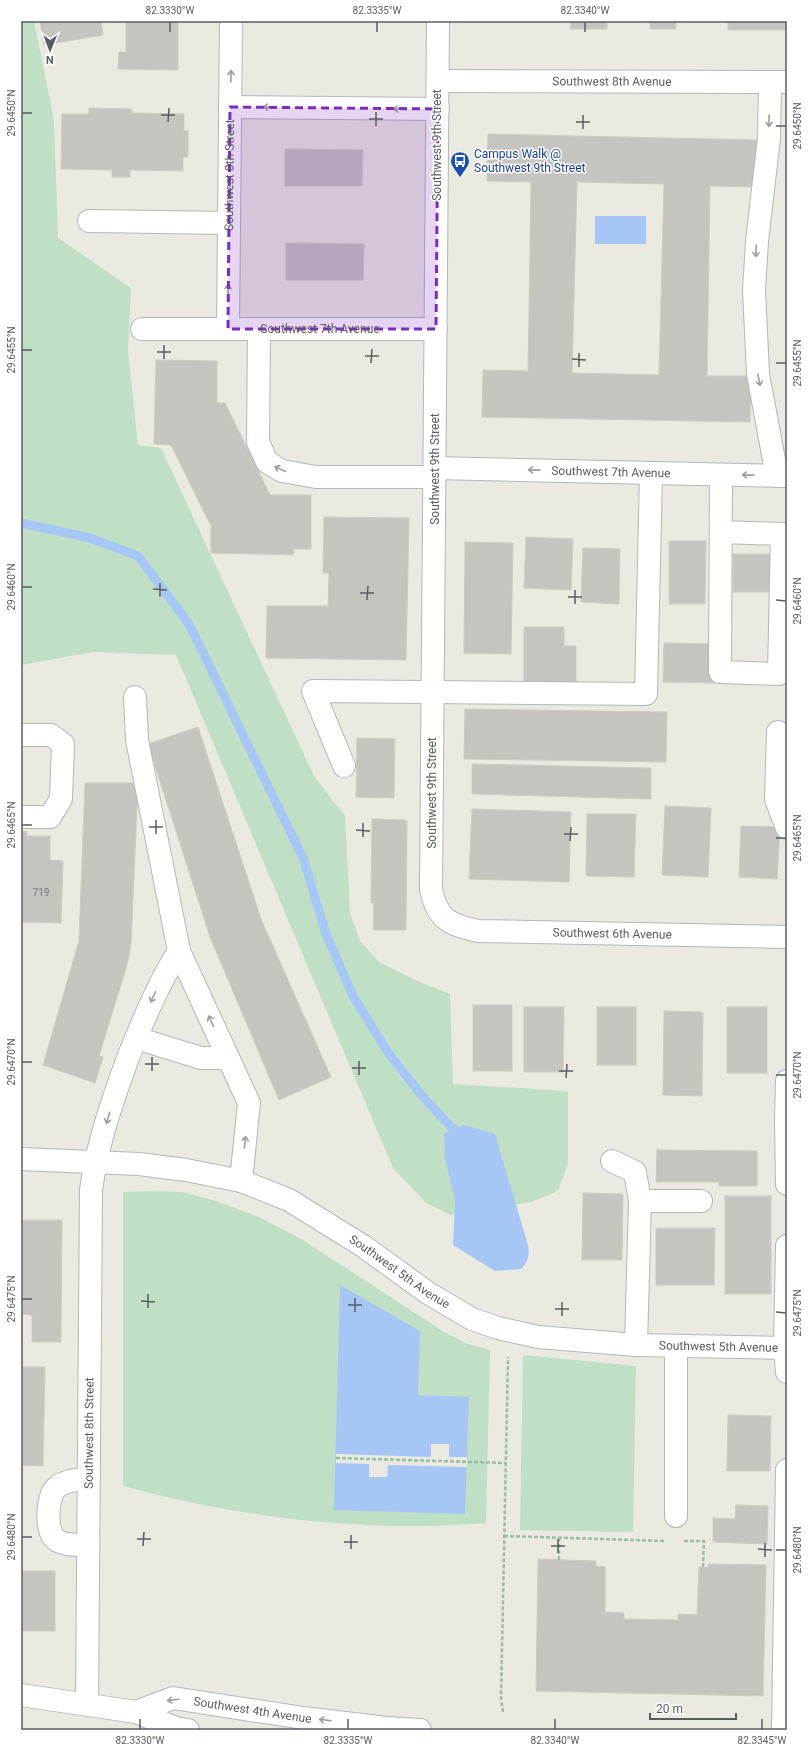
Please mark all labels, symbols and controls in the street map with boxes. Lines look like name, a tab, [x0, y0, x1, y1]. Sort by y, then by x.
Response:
text: 82.3330°W	[146, 5, 195, 16]
text: 82.3335°W	[353, 5, 402, 16]
text: 82.3340°W	[561, 5, 610, 16]
north arrow	[30, 30, 70, 70]
text: N	[46, 53, 54, 66]
one-way arrow	[227, 70, 235, 83]
street label: Southwest 8th Avenue	[552, 74, 672, 89]
text: 29.6450°N	[6, 89, 17, 137]
street label: Southwest 9th Street	[430, 89, 444, 201]
text: 29.6450°N	[792, 102, 803, 150]
one-way arrow	[263, 104, 276, 111]
one-way arrow	[393, 105, 406, 113]
one-way arrow	[765, 114, 773, 127]
street label: Southwest 8th Street	[222, 119, 237, 231]
place label: Campus Walk @ Southwest 9th Street	[474, 147, 586, 175]
bus stop icon: Campus Walk @ Southwest 9th Street	[449, 150, 471, 178]
one-way arrow	[753, 244, 760, 257]
one-way arrow	[224, 284, 232, 297]
street label: Southwest 7th Avenue	[260, 322, 380, 336]
text: 29.6455°N	[6, 326, 17, 374]
text: 29.6455°N	[792, 339, 803, 387]
one-way arrow	[755, 373, 763, 386]
street label: Southwest 9th Street	[428, 413, 442, 525]
street label: Southwest 7th Avenue	[551, 464, 671, 480]
one-way arrow	[275, 465, 287, 472]
one-way arrow	[528, 466, 541, 474]
one-way arrow	[742, 472, 755, 479]
text: 29.6460°N	[6, 563, 17, 611]
text: 29.6460°N	[792, 577, 803, 625]
street label: Southwest 9th Street	[425, 737, 439, 849]
text: 29.6465°N	[6, 801, 17, 849]
text: 29.6465°N	[792, 814, 803, 862]
house number: 719	[33, 887, 49, 898]
street label: Southwest 6th Avenue	[552, 925, 672, 942]
one-way arrow	[149, 990, 156, 1002]
one-way arrow	[207, 1015, 214, 1027]
text: 29.6470°N	[6, 1038, 17, 1086]
text: 29.6470°N	[792, 1051, 803, 1099]
one-way arrow	[104, 1111, 111, 1124]
one-way arrow	[241, 1136, 249, 1149]
street label: Southwest 5th Avenue	[347, 1232, 452, 1311]
text: 29.6475°N	[6, 1275, 17, 1323]
text: 29.6475°N	[792, 1289, 803, 1337]
street label: Southwest 5th Avenue	[659, 1338, 778, 1355]
street label: Southwest 8th Street	[82, 1377, 97, 1489]
text: 29.6480°N	[6, 1513, 17, 1561]
text: 29.6480°N	[792, 1526, 803, 1574]
street label: Southwest 4th Avenue	[193, 1694, 312, 1726]
scale bar	[650, 1695, 736, 1721]
one-way arrow	[166, 1696, 179, 1703]
text: 20 m	[656, 1702, 683, 1716]
one-way arrow	[319, 1716, 332, 1724]
text: 82.3330°W	[116, 1735, 165, 1746]
text: 82.3335°W	[324, 1735, 373, 1746]
text: 82.3340°W	[531, 1735, 580, 1746]
text: 82.3345°W	[738, 1735, 787, 1746]

